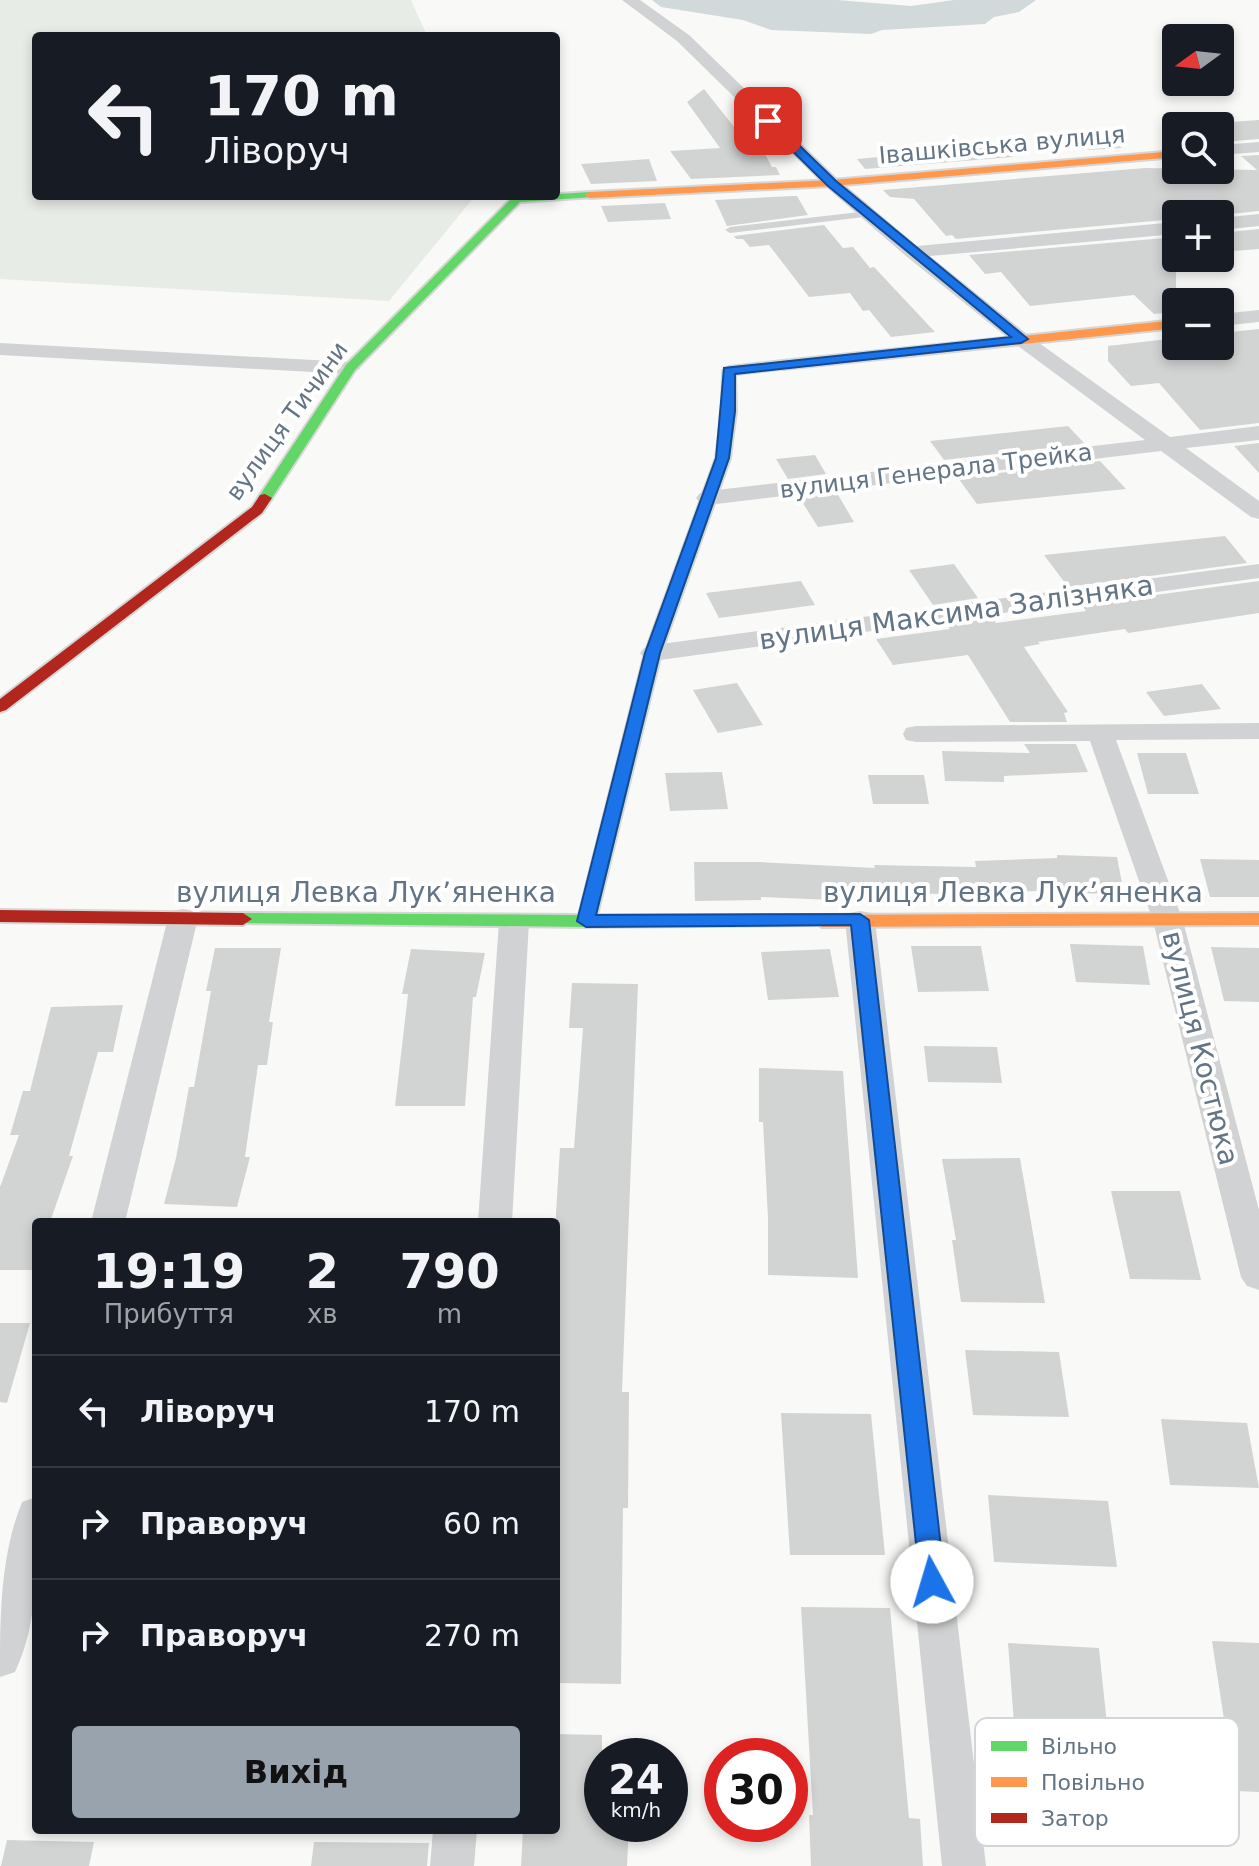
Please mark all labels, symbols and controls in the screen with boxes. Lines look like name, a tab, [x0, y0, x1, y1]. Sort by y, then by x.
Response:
north arrow	[1162, 24, 1234, 96]
map controls	[1162, 24, 1234, 360]
text: 170 m	[204, 63, 399, 128]
icon: left	[72, 64, 176, 168]
pin	[734, 87, 802, 155]
icon: arrive	[746, 99, 790, 143]
button: search	[1162, 112, 1234, 184]
street label: Івашківська вулиця	[878, 120, 1126, 170]
text: Ліворуч	[204, 130, 350, 171]
button: +	[1162, 200, 1234, 272]
button: −	[1162, 288, 1234, 360]
street label: вулиця Тичини	[220, 336, 354, 506]
street label: вулиця Генерала Трейка	[778, 438, 1094, 504]
street label: вулиця Максима Залізняка	[757, 568, 1155, 657]
street label: вулиця Левка Лукʼяненка	[176, 876, 556, 909]
street label: вулиця Левка Лукʼяненка	[823, 876, 1203, 909]
street label: вулиця Костюка	[1155, 928, 1246, 1169]
text: 19:19	[92, 1243, 245, 1299]
text: 2	[306, 1243, 339, 1299]
text: 790	[399, 1243, 500, 1299]
text: Прибуття	[104, 1299, 234, 1329]
text: хв	[307, 1299, 338, 1329]
text: m	[437, 1299, 462, 1329]
icon: left	[72, 1389, 116, 1433]
text: Ліворуч	[140, 1394, 276, 1429]
text: 170 m	[424, 1394, 520, 1429]
icon: right	[72, 1501, 116, 1545]
text: Праворуч	[140, 1506, 308, 1541]
text: 60 m	[443, 1506, 520, 1541]
position arrow	[890, 1540, 974, 1624]
icon: right	[72, 1613, 116, 1657]
text: Праворуч	[140, 1618, 308, 1653]
text: 270 m	[424, 1618, 520, 1653]
legend	[975, 1718, 1239, 1846]
button: Вихід	[72, 1726, 520, 1818]
text: Вільно	[1041, 1734, 1117, 1759]
speed limit sign: 30	[704, 1738, 808, 1842]
text: 24	[608, 1757, 664, 1803]
text: Повільно	[1041, 1770, 1145, 1795]
text: km/h	[611, 1798, 661, 1822]
text: Затор	[1041, 1806, 1109, 1831]

